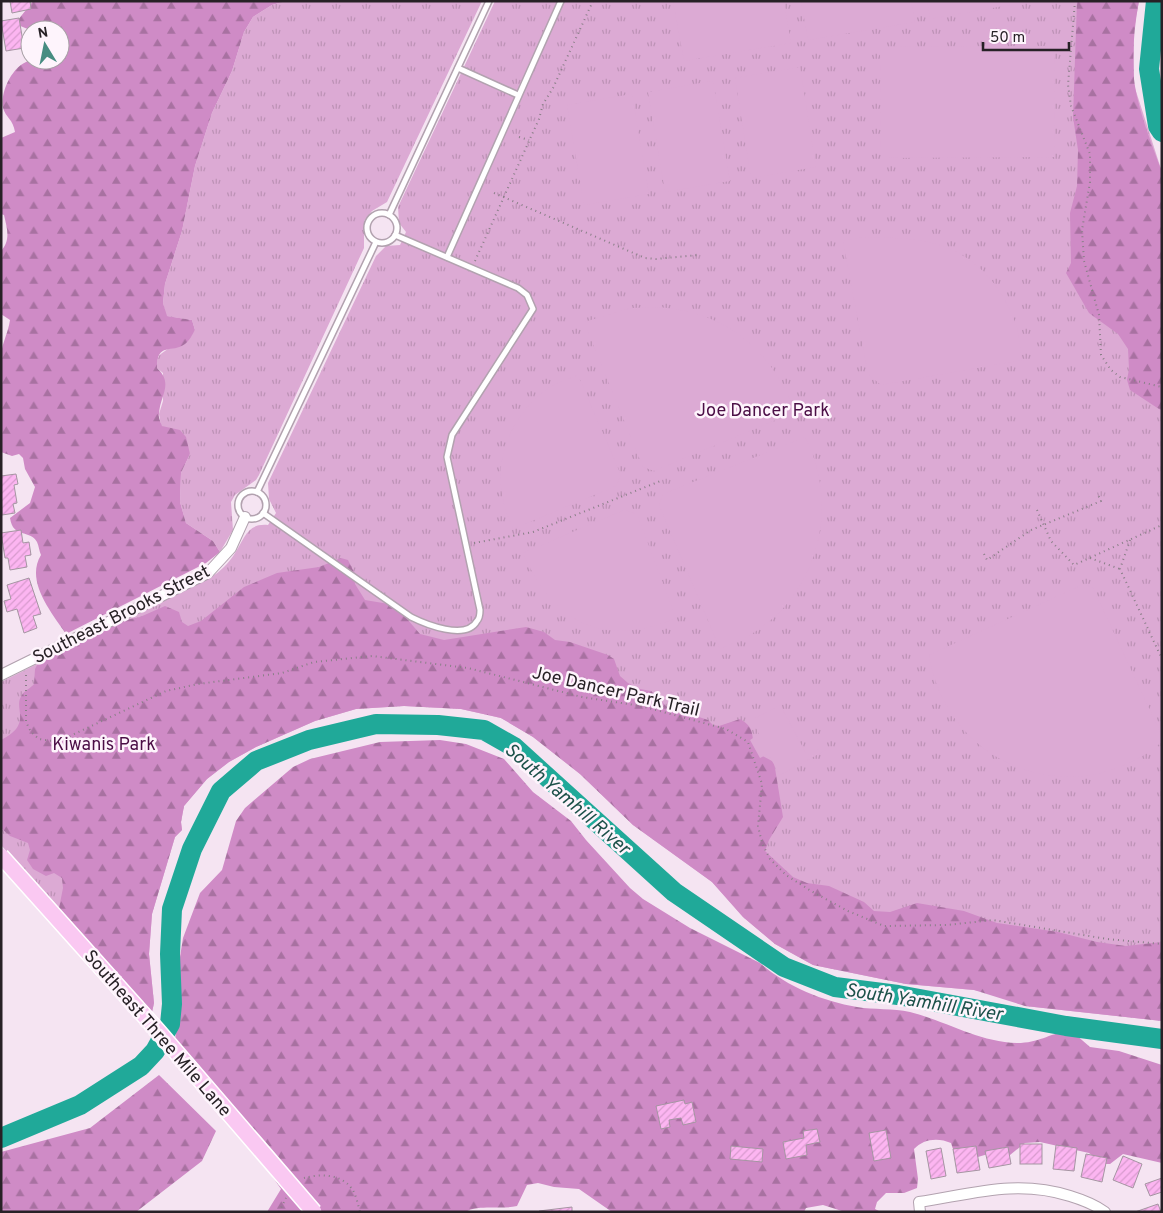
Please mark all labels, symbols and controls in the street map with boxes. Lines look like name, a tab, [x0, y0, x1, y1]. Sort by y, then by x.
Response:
north arrow	[20, 20, 70, 70]
scale bar	[983, 20, 1069, 52]
text: N	[37, 24, 49, 43]
text: 50 m	[990, 29, 1025, 48]
park label: Joe Dancer Park	[696, 400, 830, 423]
street label: Southeast Brooks Street	[29, 561, 214, 670]
street label: Joe Dancer Park Trail	[530, 662, 702, 723]
park label: Kiwanis Park	[52, 734, 156, 757]
water label: South Yamhill River	[499, 738, 636, 862]
street label: Southeast Three Mile Lane	[78, 946, 236, 1122]
water label: South Yamhill River	[843, 979, 1006, 1028]

